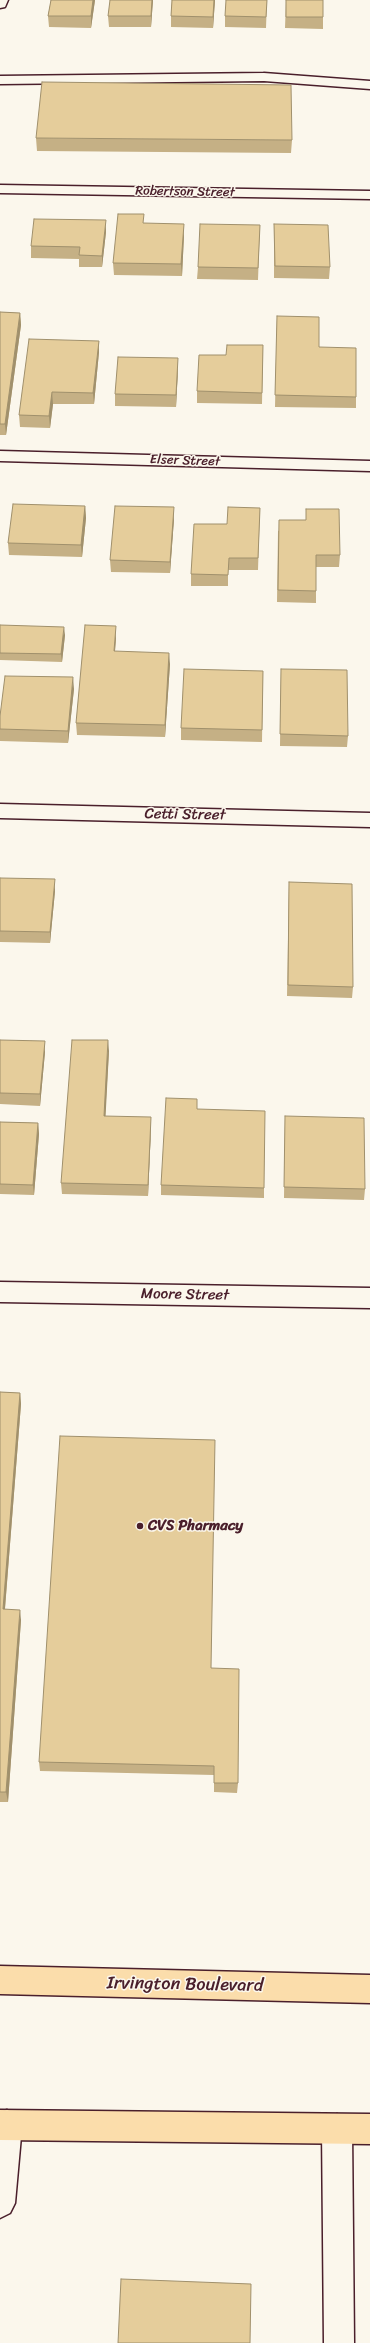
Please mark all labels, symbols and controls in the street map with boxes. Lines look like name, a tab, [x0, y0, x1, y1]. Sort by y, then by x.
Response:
street label: Robertson Street	[135, 183, 235, 201]
street label: Elser Street	[150, 452, 220, 470]
street label: Cetti Street	[144, 805, 226, 825]
street label: Moore Street	[141, 1285, 229, 1305]
place label: CVS Pharmacy	[148, 1517, 243, 1535]
marker: CVS Pharmacy	[135, 1521, 145, 1531]
street label: Irvington Boulevard	[107, 1973, 263, 1997]

